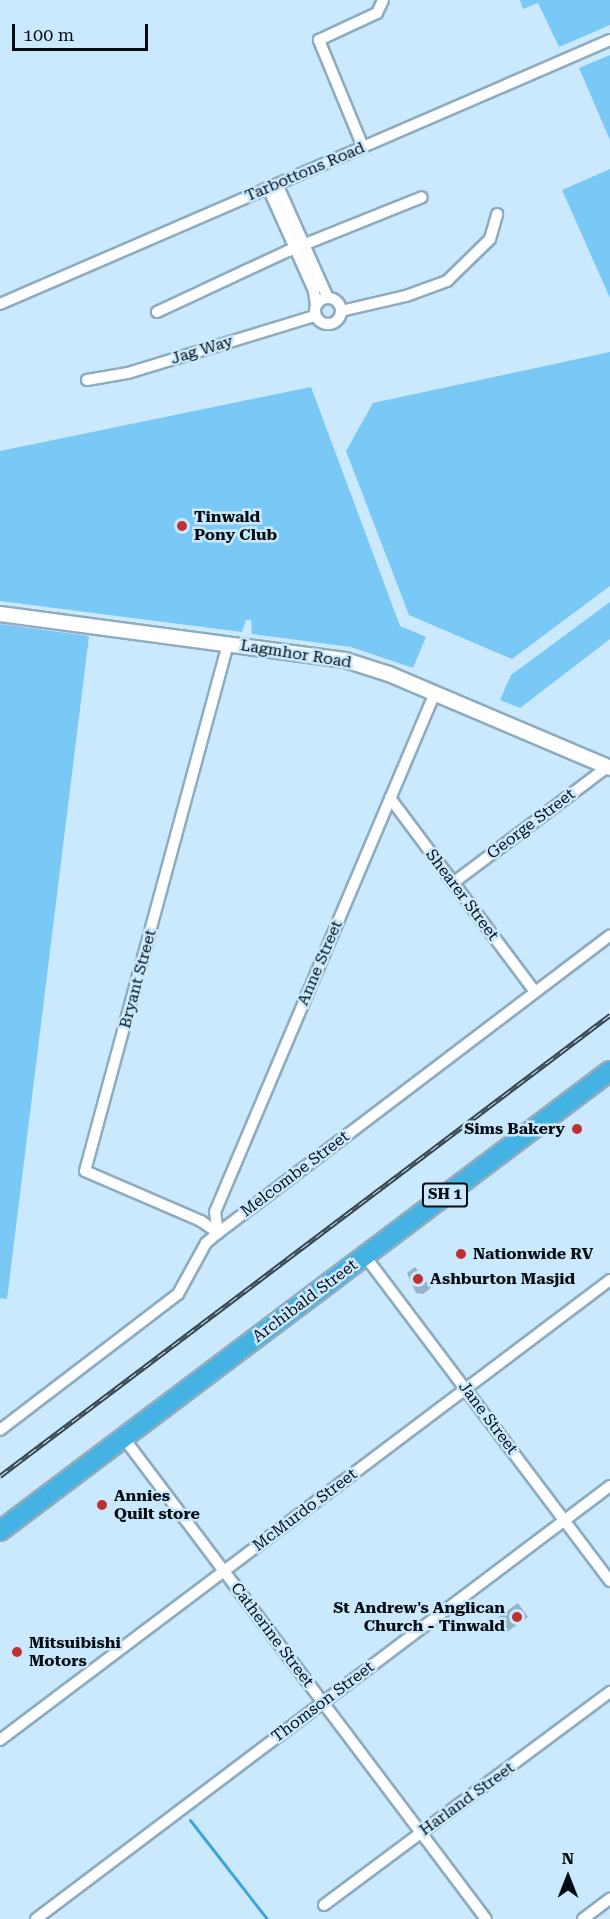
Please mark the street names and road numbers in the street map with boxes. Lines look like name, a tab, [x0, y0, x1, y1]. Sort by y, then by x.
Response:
street label: Tarbottons Road	[242, 138, 368, 206]
street label: Jag Way	[169, 332, 235, 368]
street label: Lagmhor Road	[239, 636, 353, 672]
street label: George Street	[483, 785, 579, 863]
street label: Shearer Street	[421, 846, 503, 944]
street label: Anne Street	[293, 918, 347, 1008]
street label: Bryant Street	[116, 927, 160, 1031]
street label: Melcombe Street	[237, 1127, 353, 1221]
road number: SH 1	[421, 1183, 469, 1207]
street label: Archibald Street	[249, 1255, 361, 1347]
street label: Jane Street	[454, 1378, 522, 1458]
street label: McMurdo Street	[249, 1465, 361, 1555]
street label: Catherine Street	[226, 1579, 318, 1691]
street label: Thomson Street	[268, 1657, 378, 1747]
street label: Harland Street	[416, 1758, 518, 1840]

